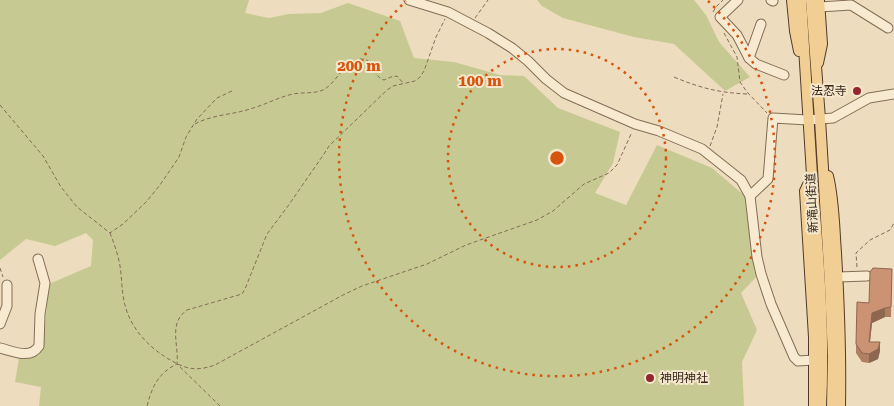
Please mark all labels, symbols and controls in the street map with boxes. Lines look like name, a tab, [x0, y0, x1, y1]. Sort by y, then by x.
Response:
text: 200 m	[337, 57, 381, 75]
text: 100 m	[458, 72, 502, 90]
place label: 法忍寺	[811, 84, 847, 98]
marker: 法忍寺	[851, 85, 863, 97]
centre of rings	[548, 149, 566, 167]
street label: 新滝山街道	[803, 173, 821, 233]
place label: 神明神社	[660, 371, 708, 385]
marker: 神明神社	[644, 372, 656, 384]

